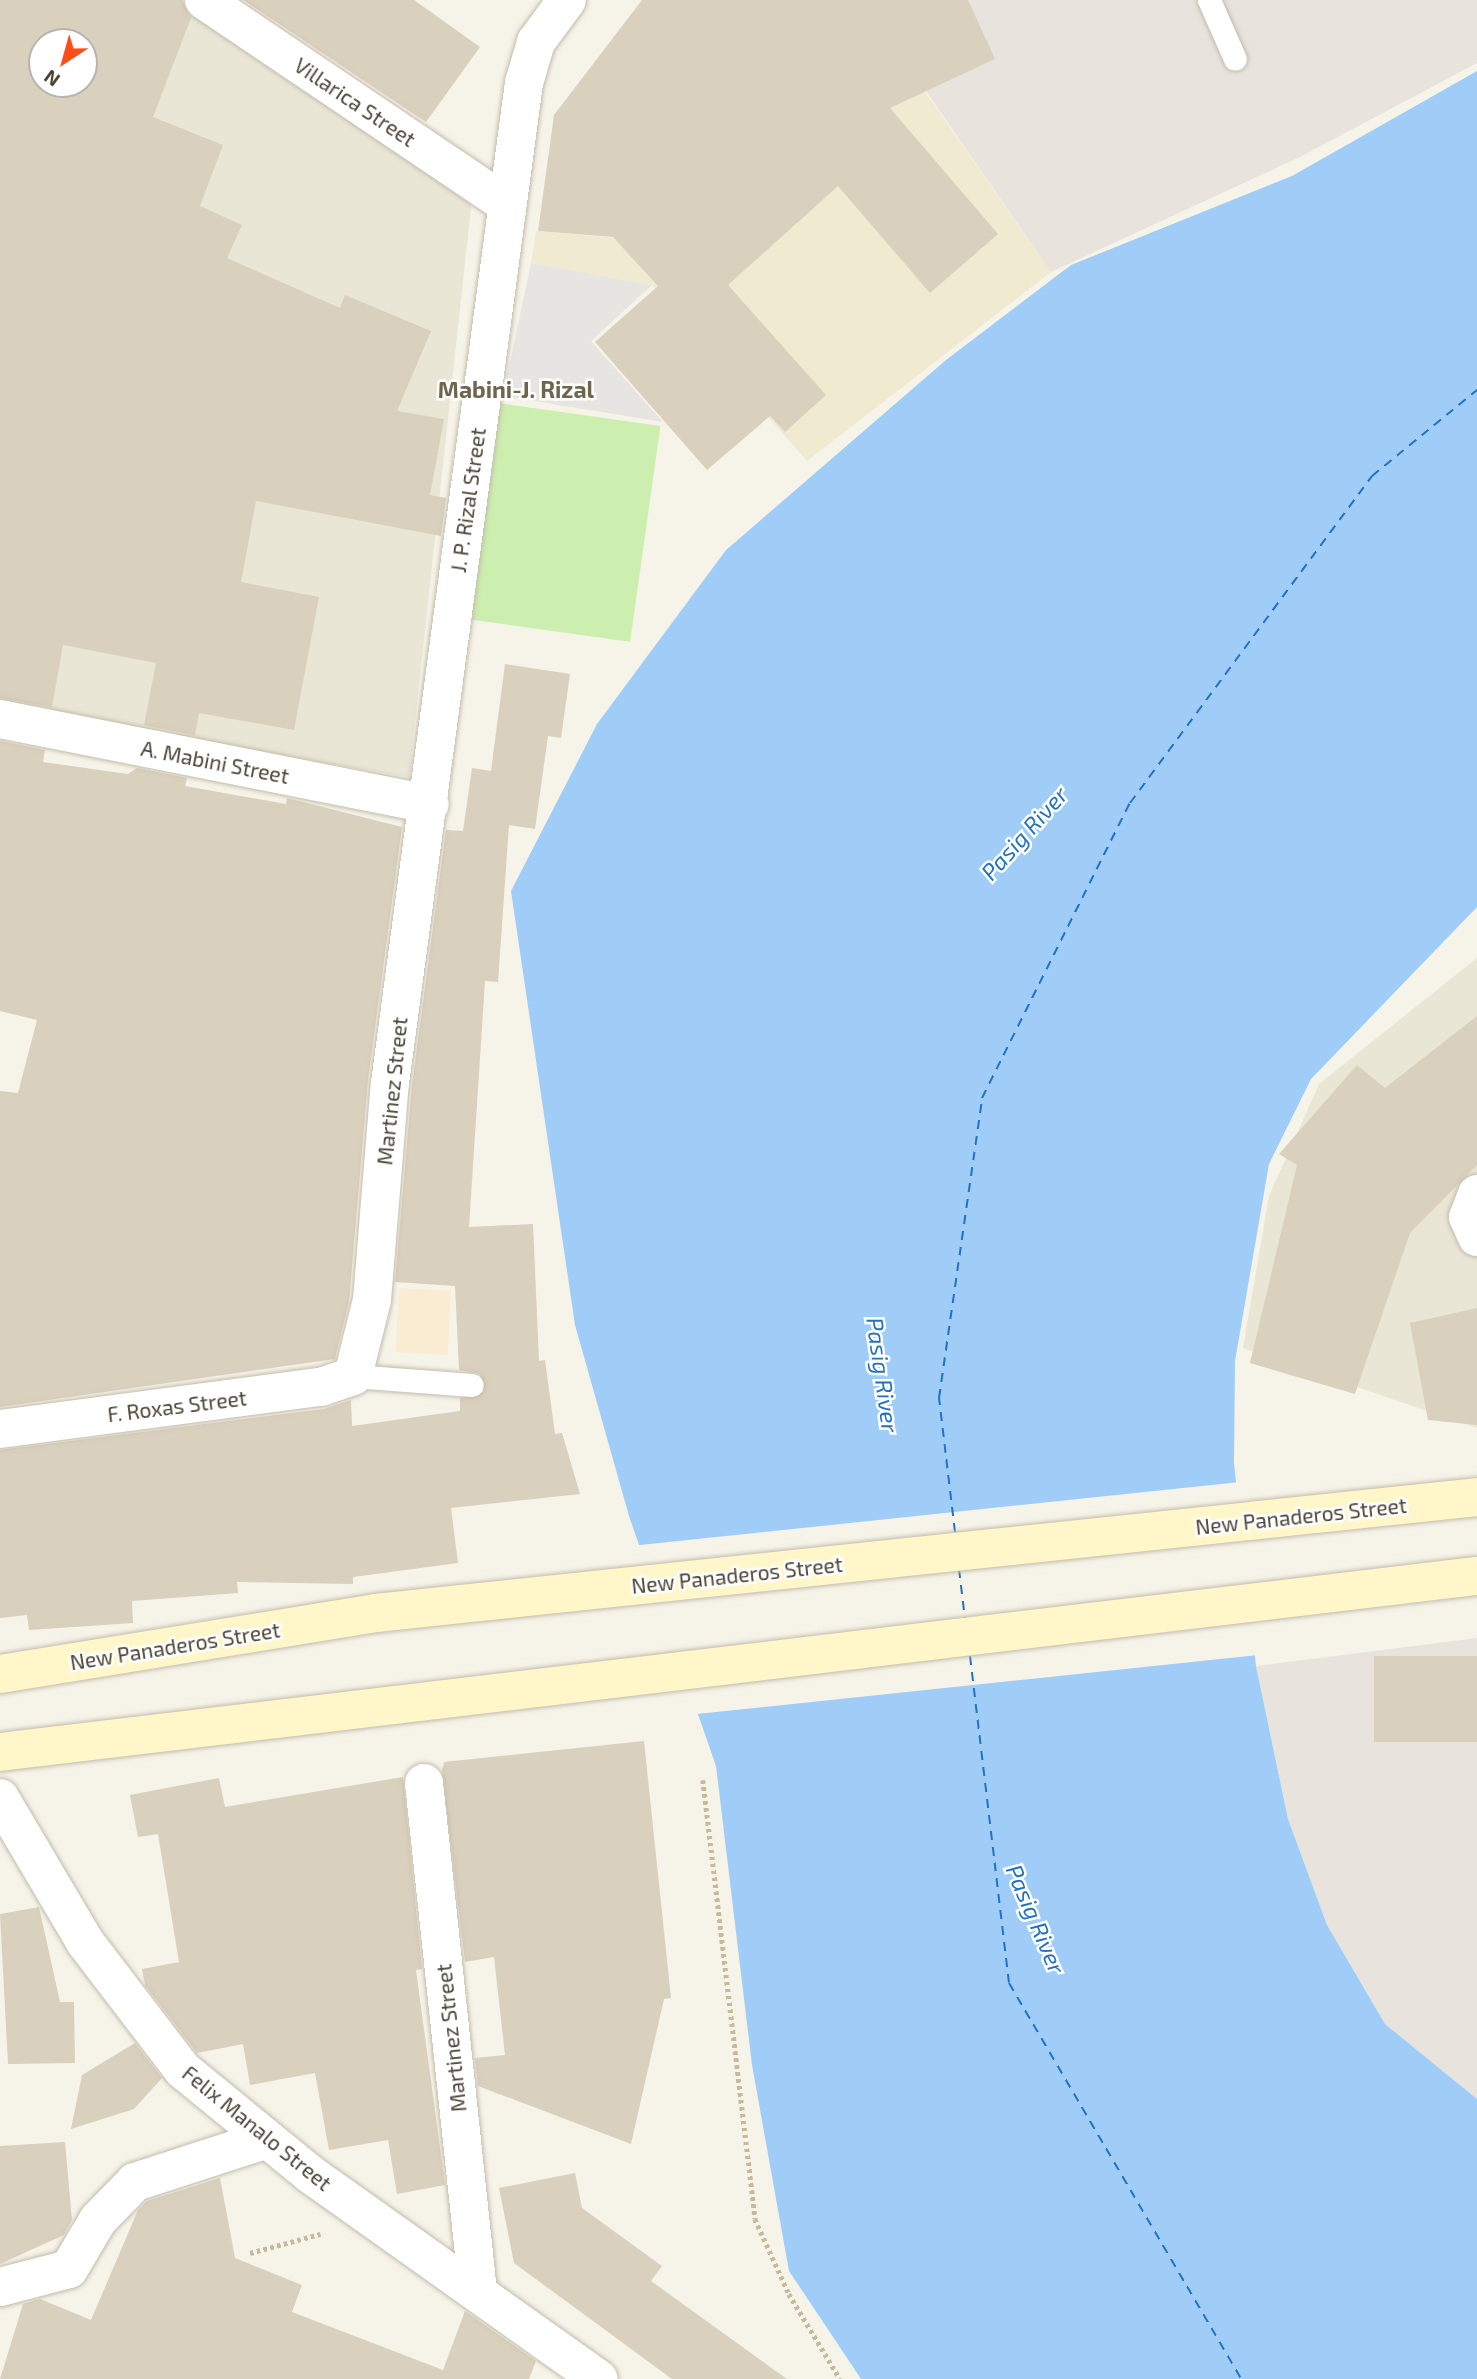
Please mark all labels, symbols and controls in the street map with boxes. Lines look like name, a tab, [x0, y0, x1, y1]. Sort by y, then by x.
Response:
north arrow	[28, 28, 98, 98]
street label: Villarica Street	[290, 52, 420, 152]
text: N	[39, 65, 64, 92]
district label: Mabini-J. Rizal	[438, 375, 594, 403]
street label: J. P. Rizal Street	[445, 426, 491, 574]
street label: A. Mabini Street	[139, 735, 291, 789]
water label: Pasig River	[975, 781, 1073, 885]
street label: Martinez Street	[372, 1016, 412, 1166]
water label: Pasig River	[861, 1316, 905, 1434]
street label: F. Roxas Street	[106, 1385, 248, 1427]
street label: New Panaderos Street	[1194, 1492, 1408, 1540]
street label: New Panaderos Street	[630, 1551, 844, 1599]
street label: New Panaderos Street	[68, 1617, 282, 1675]
water label: Pasig River	[1001, 1860, 1071, 1978]
street label: Martinez Street	[431, 1963, 471, 2113]
street label: Felix Manalo Street	[177, 2060, 337, 2196]

